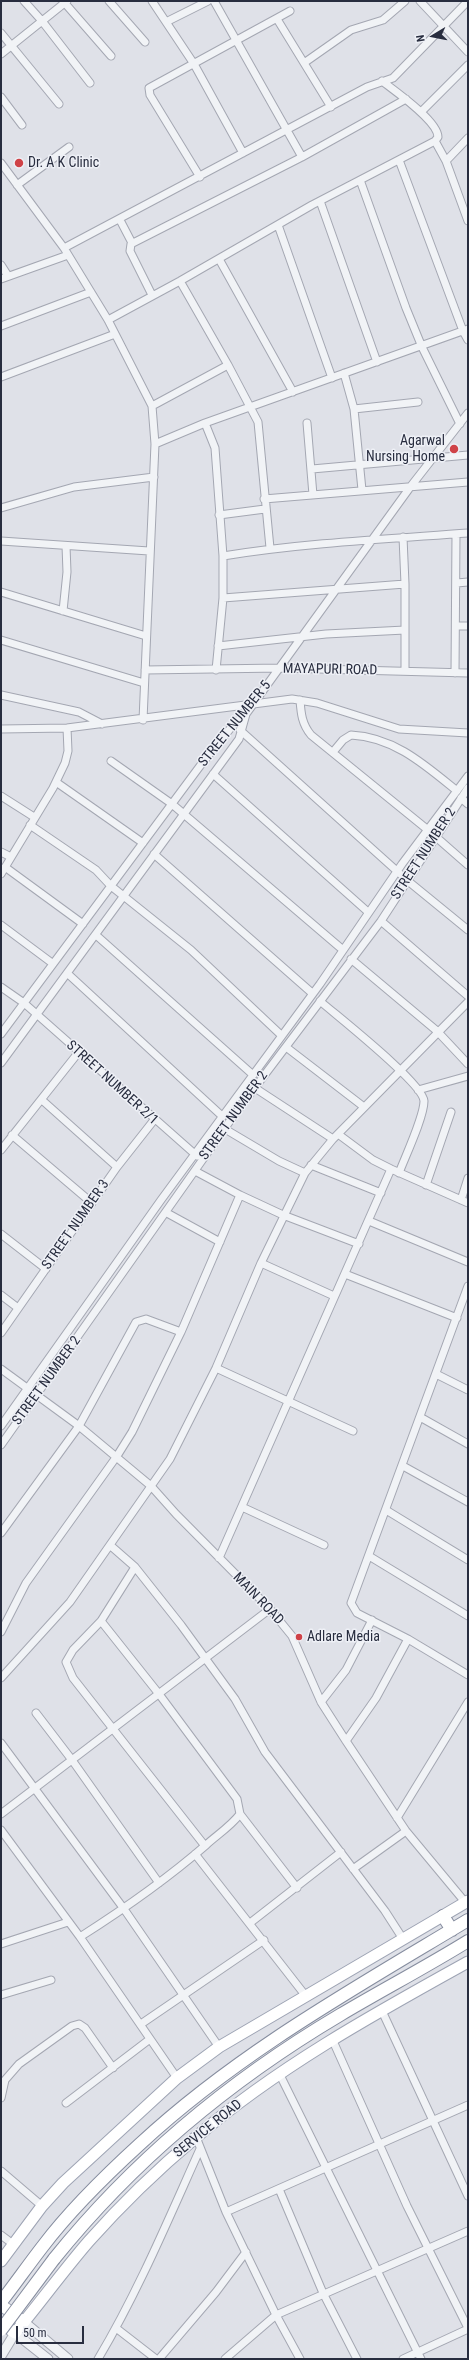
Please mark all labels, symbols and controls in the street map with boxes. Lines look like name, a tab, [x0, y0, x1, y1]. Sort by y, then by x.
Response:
north arrow	[413, 16, 453, 56]
text: N	[414, 34, 428, 43]
place label: Dr. A K Clinic	[28, 155, 99, 171]
marker: Dr. A K Clinic	[13, 157, 25, 169]
place label: Agarwal Nursing Home	[366, 433, 445, 466]
marker: Agarwal Nursing Home	[448, 443, 460, 455]
street label: MAYAPURI ROAD	[283, 661, 377, 679]
street label: STREET NUMBER 5	[195, 678, 275, 770]
street label: STREET NUMBER 2	[388, 805, 460, 903]
street label: STREET NUMBER 2/1	[63, 1037, 161, 1129]
street label: STREET NUMBER 2	[196, 1068, 272, 1164]
street label: STREET NUMBER 3	[39, 1177, 113, 1273]
street label: STREET NUMBER 2	[9, 1333, 85, 1429]
street label: MAIN ROAD	[229, 1569, 287, 1629]
place label: Adlare Media	[307, 1629, 380, 1645]
marker: Adlare Media	[294, 1632, 304, 1642]
street label: SERVICE ROAD	[171, 2096, 245, 2162]
scale bar	[18, 2318, 86, 2344]
text: 50 m	[23, 2326, 47, 2340]

